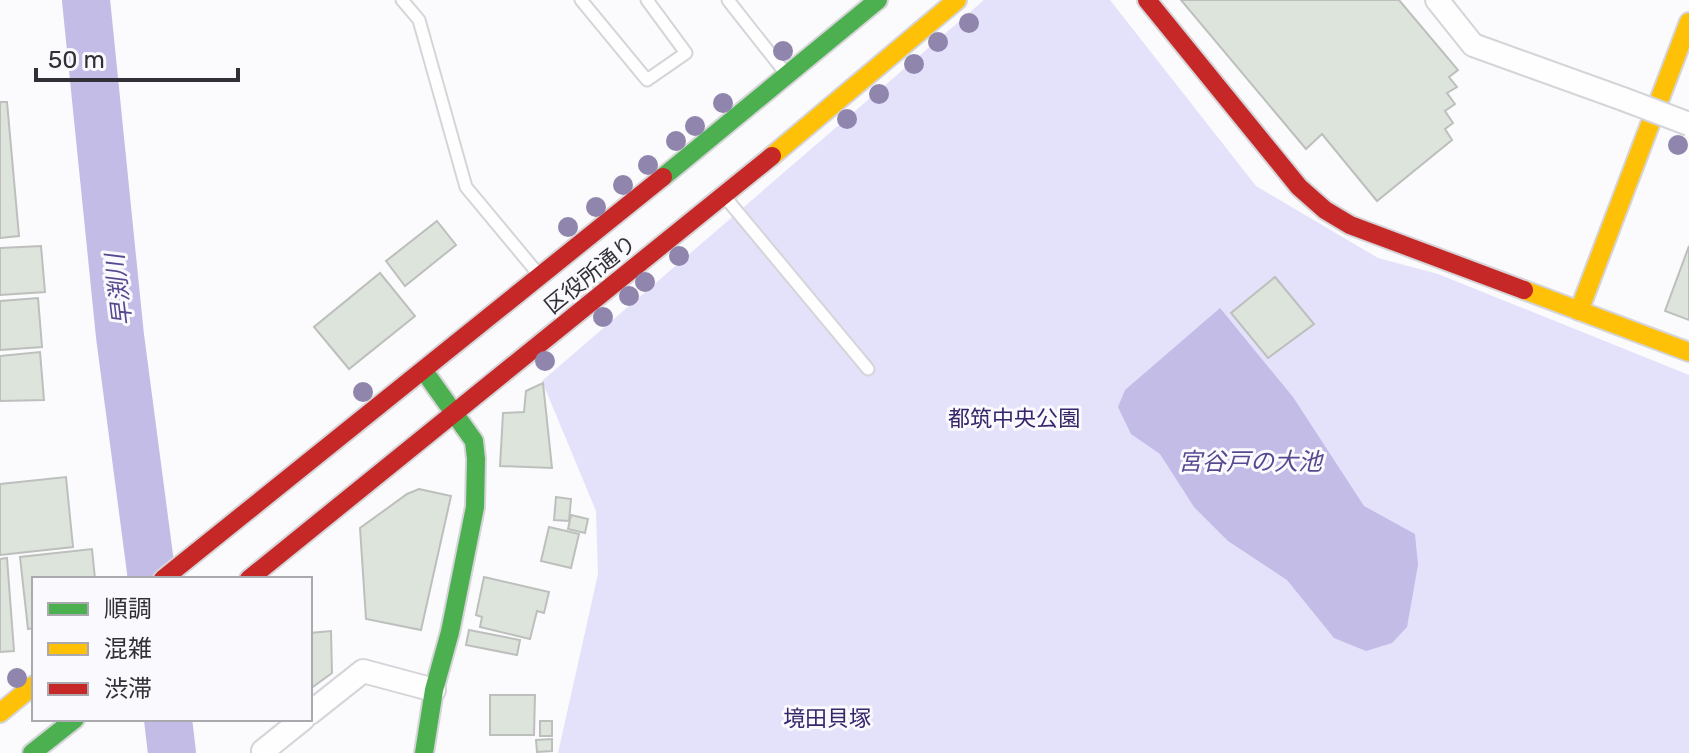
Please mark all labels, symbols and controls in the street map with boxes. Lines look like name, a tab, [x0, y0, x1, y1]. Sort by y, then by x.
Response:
scale bar	[36, 32, 238, 82]
text: 50 m	[48, 46, 105, 74]
street label: 区役所通り	[539, 229, 642, 319]
water label: 早渕川	[100, 250, 137, 327]
park label: 都筑中央公園	[948, 405, 1080, 432]
water label: 宮谷戸の大池	[1178, 448, 1324, 476]
legend	[32, 577, 312, 721]
text: 順調	[104, 595, 152, 623]
text: 混雑	[104, 635, 152, 663]
text: 渋滞	[104, 675, 152, 703]
park label: 境田貝塚	[783, 705, 871, 732]

